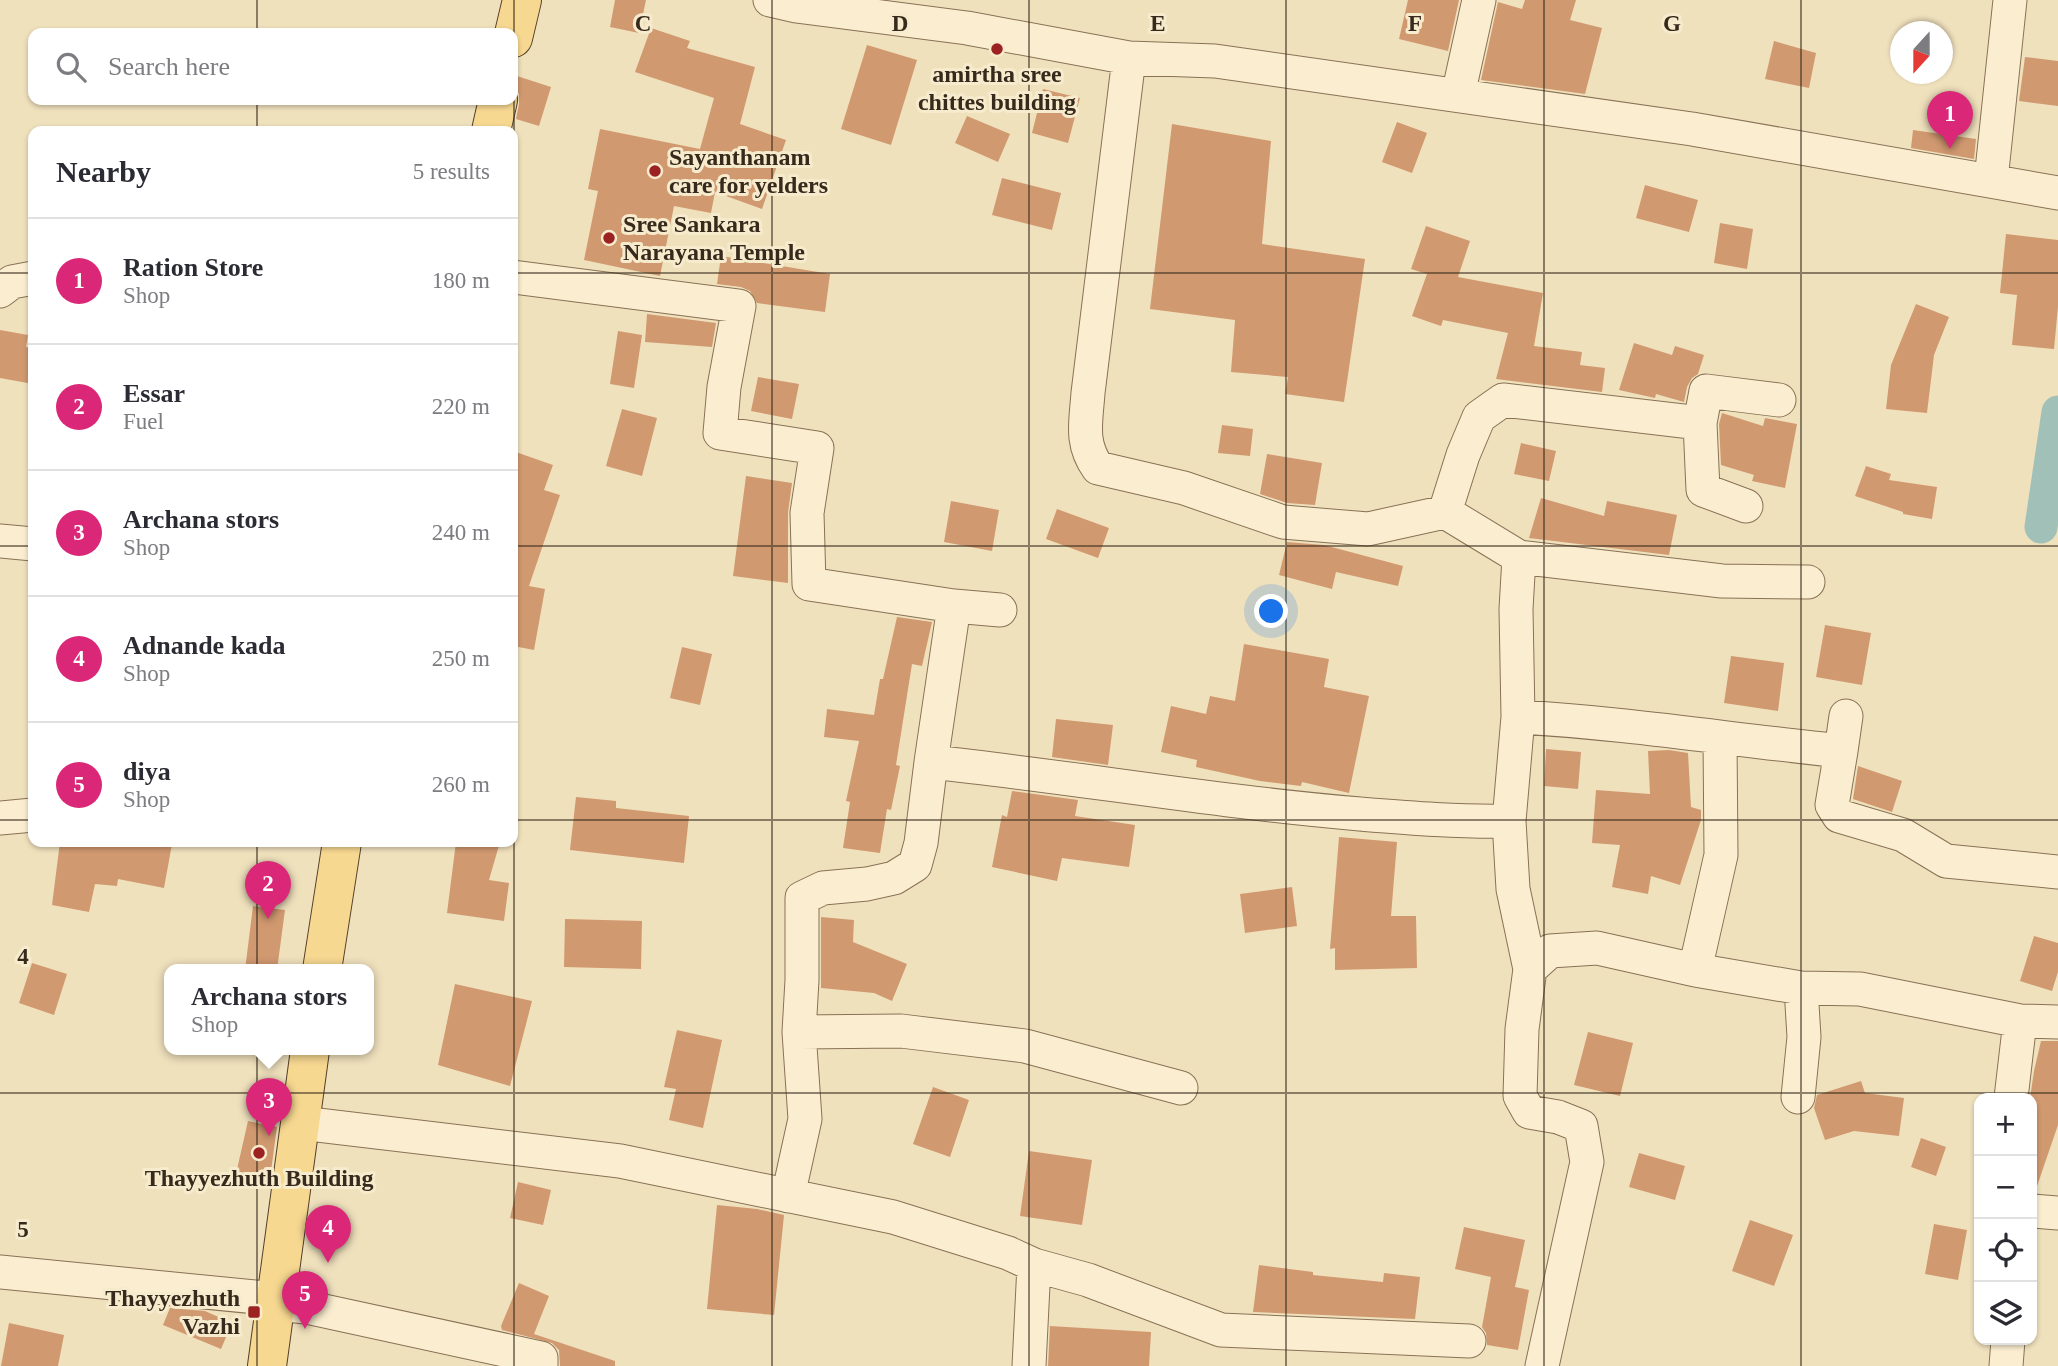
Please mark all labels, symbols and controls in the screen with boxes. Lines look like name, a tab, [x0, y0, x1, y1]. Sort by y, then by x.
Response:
text: C	[635, 11, 651, 36]
text: D	[892, 11, 908, 36]
text: E	[1150, 11, 1166, 36]
text: F	[1408, 11, 1422, 36]
text: G	[1663, 11, 1681, 36]
north arrow	[1890, 21, 1953, 84]
search box	[28, 28, 518, 105]
marker: amirtha sree chittes building	[989, 41, 1005, 57]
icon: search	[52, 48, 90, 86]
text: Search here	[108, 52, 230, 81]
place label: amirtha sree chittes building	[918, 61, 1076, 115]
pin: 1	[1927, 91, 1973, 149]
place label: Sayanthanam care for yelders	[669, 144, 828, 198]
text: Nearby	[56, 155, 151, 188]
text: 5 results	[413, 159, 490, 184]
marker: Sayanthanam care for yelders	[647, 163, 663, 179]
place label: Sree Sankara Narayana Temple	[623, 211, 805, 265]
marker: Sree Sankara Narayana Temple	[601, 230, 617, 246]
text: Ration Store	[123, 253, 263, 282]
text: 1	[73, 268, 85, 293]
text: 180 m	[432, 268, 490, 293]
text: Shop	[123, 283, 170, 308]
text: Essar	[123, 379, 185, 408]
text: 2	[73, 394, 85, 419]
text: 220 m	[432, 394, 490, 419]
text: Fuel	[123, 409, 164, 434]
text: Archana stors	[123, 505, 279, 534]
text: 3	[73, 520, 85, 545]
text: 240 m	[432, 520, 490, 545]
text: Shop	[123, 535, 170, 560]
your location	[1254, 594, 1288, 628]
text: Adnande kada	[123, 631, 286, 660]
text: 4	[73, 646, 85, 671]
text: 250 m	[432, 646, 490, 671]
text: Shop	[123, 661, 170, 686]
text: diya	[123, 757, 171, 786]
text: 5	[73, 772, 85, 797]
text: 260 m	[432, 772, 490, 797]
text: Shop	[123, 787, 170, 812]
pin: 2	[245, 861, 291, 919]
text: 4	[17, 944, 29, 969]
popup	[164, 964, 374, 1055]
text: Archana stors	[191, 982, 347, 1011]
text: Shop	[191, 1012, 238, 1037]
pin: 3	[246, 1078, 292, 1136]
map controls	[1974, 1093, 2037, 1345]
button: +	[1974, 1093, 2037, 1156]
marker: Thayyezhuth Building	[251, 1145, 267, 1161]
button: −	[1974, 1156, 2037, 1219]
place label: Thayyezhuth Building	[145, 1165, 373, 1191]
pin: 4	[305, 1205, 351, 1263]
text: 5	[17, 1217, 29, 1242]
button: locate	[1974, 1219, 2037, 1282]
pin: 5	[282, 1271, 328, 1329]
button: layers	[1974, 1282, 2037, 1345]
place label: Thayyezhuth Vazhi	[105, 1285, 240, 1339]
marker: Thayyezhuth Vazhi	[246, 1304, 262, 1320]

